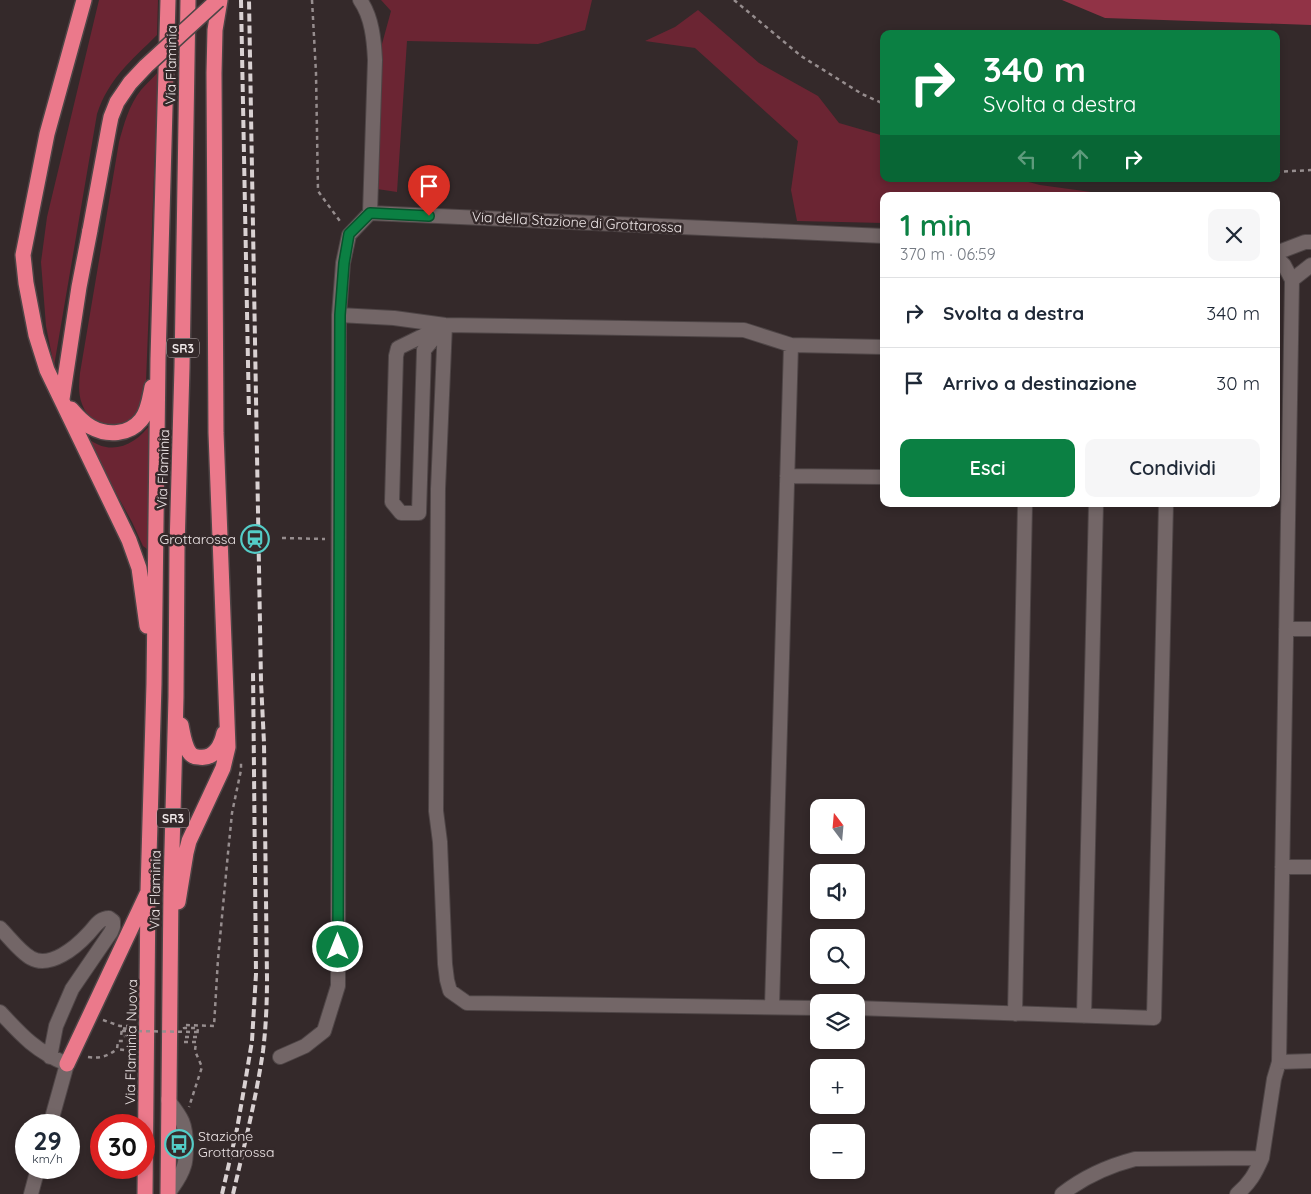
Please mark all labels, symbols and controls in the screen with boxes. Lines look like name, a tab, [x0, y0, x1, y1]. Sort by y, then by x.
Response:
street label: Via Flaminia	[161, 25, 181, 105]
text: 340 m	[983, 47, 1086, 91]
icon: right	[900, 50, 965, 115]
text: Svolta a destra	[983, 90, 1136, 118]
icon: left	[1013, 145, 1041, 173]
icon: ahead	[1066, 145, 1094, 173]
icon: right	[1119, 145, 1147, 173]
pin	[408, 165, 450, 216]
icon: arrive	[415, 172, 443, 200]
text: 1 min	[900, 206, 972, 244]
street label: Via della Stazione di Grottarossa	[471, 207, 683, 237]
button: close	[1208, 209, 1260, 261]
text: 370 m · 06:59	[900, 244, 996, 264]
icon: right	[900, 299, 928, 327]
text: Svolta a destra	[943, 301, 1084, 325]
text: 340 m	[1206, 301, 1260, 325]
road number: SR3	[167, 338, 199, 358]
icon: arrive	[900, 369, 928, 397]
text: Arrivo a destinazione	[943, 371, 1137, 395]
text: 30 m	[1216, 371, 1260, 395]
street label: Via Flaminia	[153, 429, 173, 509]
button: Esci	[900, 439, 1075, 497]
button: Condividi	[1085, 439, 1260, 497]
station icon: Grottarossa	[240, 524, 270, 554]
place label: Grottarossa	[159, 530, 236, 548]
north arrow	[810, 799, 865, 854]
map controls	[810, 799, 865, 1179]
road number: SR3	[157, 808, 189, 828]
street label: Via Flaminia	[145, 850, 165, 930]
button: sound	[810, 864, 865, 919]
position arrow	[311, 920, 363, 972]
button: search	[810, 929, 865, 984]
street label: Via Flaminia Nuova	[121, 979, 141, 1105]
button: layers	[810, 994, 865, 1049]
button: +	[810, 1059, 865, 1114]
speed limit sign: 30	[90, 1114, 155, 1179]
button: −	[810, 1124, 865, 1179]
text: 29	[33, 1125, 62, 1156]
place label: Stazione Grottarossa	[198, 1127, 275, 1161]
bus stop icon: Stazione Grottarossa	[164, 1129, 194, 1159]
text: km/h	[32, 1151, 63, 1166]

